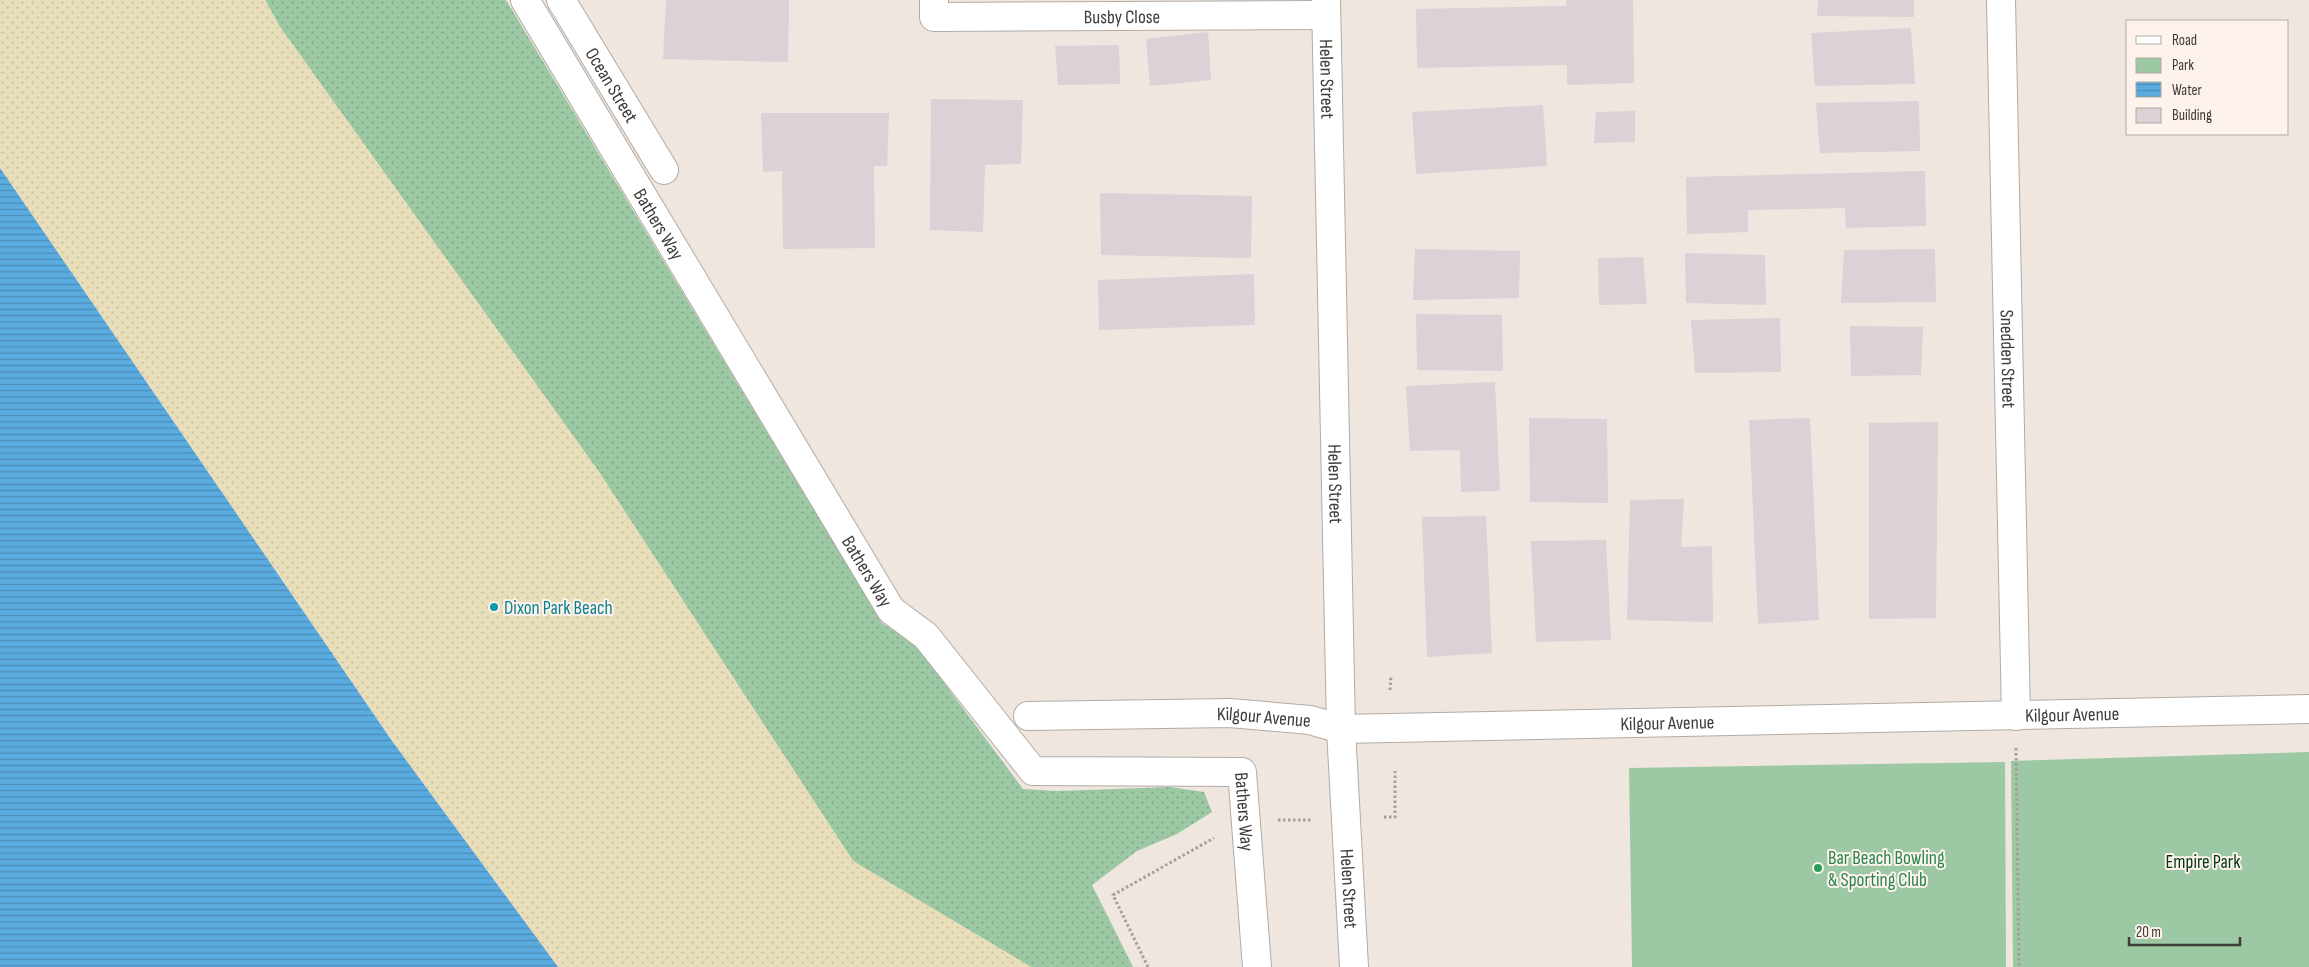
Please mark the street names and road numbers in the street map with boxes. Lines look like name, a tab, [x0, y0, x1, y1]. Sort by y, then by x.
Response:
street label: Busby Close	[1084, 6, 1160, 29]
street label: Helen Street	[1314, 39, 1338, 119]
street label: Ocean Street	[580, 44, 643, 127]
street label: Bathers Way	[628, 185, 688, 265]
street label: Snedden Street	[1994, 309, 2020, 409]
street label: Helen Street	[1322, 444, 1347, 524]
street label: Bathers Way	[836, 532, 897, 612]
street label: Kilgour Avenue	[1217, 703, 1312, 733]
street label: Kilgour Avenue	[2025, 703, 2120, 728]
street label: Kilgour Avenue	[1620, 711, 1715, 736]
street label: Bathers Way	[1229, 772, 1258, 853]
street label: Helen Street	[1335, 848, 1362, 929]

